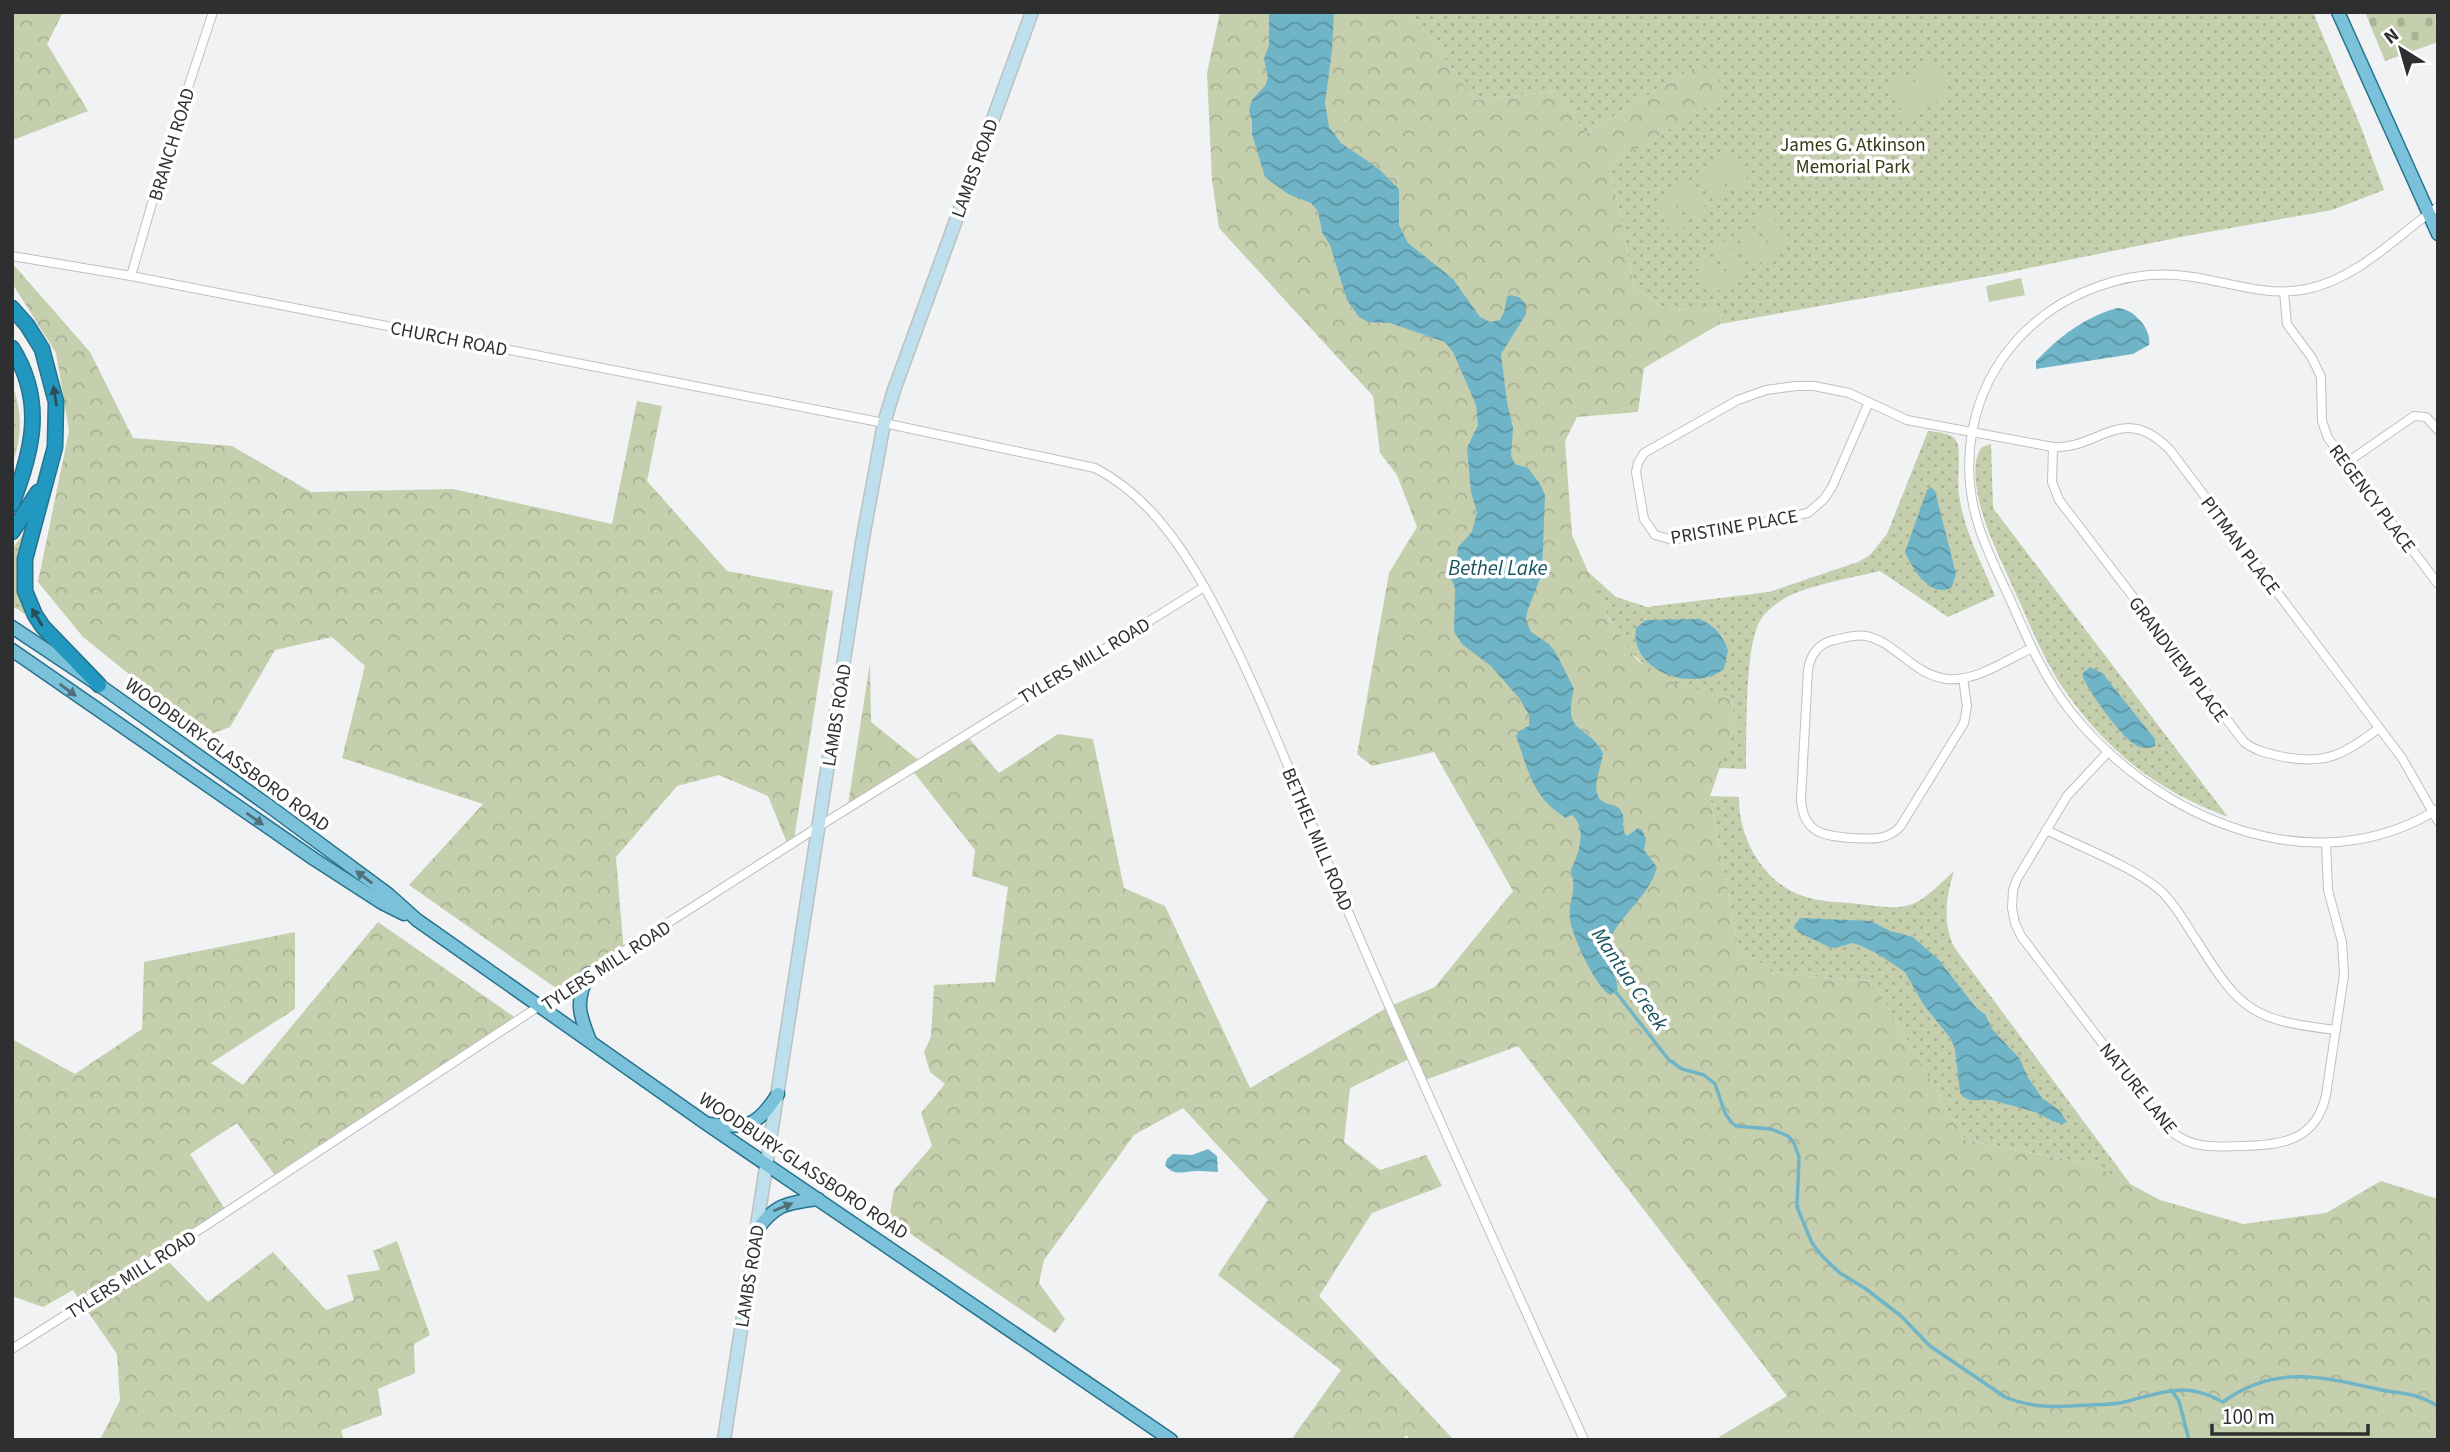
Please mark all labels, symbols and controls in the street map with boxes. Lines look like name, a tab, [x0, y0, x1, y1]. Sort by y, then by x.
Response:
north arrow	[2366, 14, 2436, 84]
text: N	[2378, 22, 2405, 51]
street label: BRANCH ROAD	[142, 85, 202, 204]
street label: LAMBS ROAD	[945, 115, 1006, 222]
park label: James G. Atkinson Memorial Park	[1780, 132, 1926, 181]
street label: CHURCH ROAD	[388, 315, 509, 364]
one-way arrow	[49, 385, 60, 407]
street label: REGENCY PLACE	[2322, 439, 2422, 559]
street label: PITMAN PLACE	[2194, 491, 2286, 601]
street label: PRISTINE PLACE	[1669, 503, 1800, 552]
water label: Bethel Lake	[1448, 553, 1548, 583]
street label: GRANDVIEW PLACE	[2122, 591, 2234, 728]
one-way arrow	[31, 607, 43, 626]
street label: TYLERS MILL ROAD	[1014, 611, 1156, 711]
street label: LAMBS ROAD	[816, 662, 859, 768]
street label: WOODBURY-GLASSBORO ROAD	[119, 672, 335, 839]
one-way arrow	[59, 683, 77, 697]
street label: BETHEL MILL ROAD	[1274, 764, 1359, 915]
one-way arrow	[246, 812, 264, 826]
one-way arrow	[356, 869, 374, 884]
street label: TYLERS MILL ROAD	[537, 914, 677, 1018]
water label: Mantua Creek	[1584, 921, 1676, 1037]
street label: NATURE LANE	[2093, 1037, 2183, 1140]
street label: WOODBURY-GLASSBORO ROAD	[693, 1086, 913, 1247]
one-way arrow	[773, 1201, 794, 1212]
street label: LAMBS ROAD	[729, 1223, 772, 1329]
street label: TYLERS MILL ROAD	[61, 1224, 202, 1326]
scale bar	[2212, 1392, 2368, 1436]
text: 100 m	[2222, 1402, 2275, 1432]

